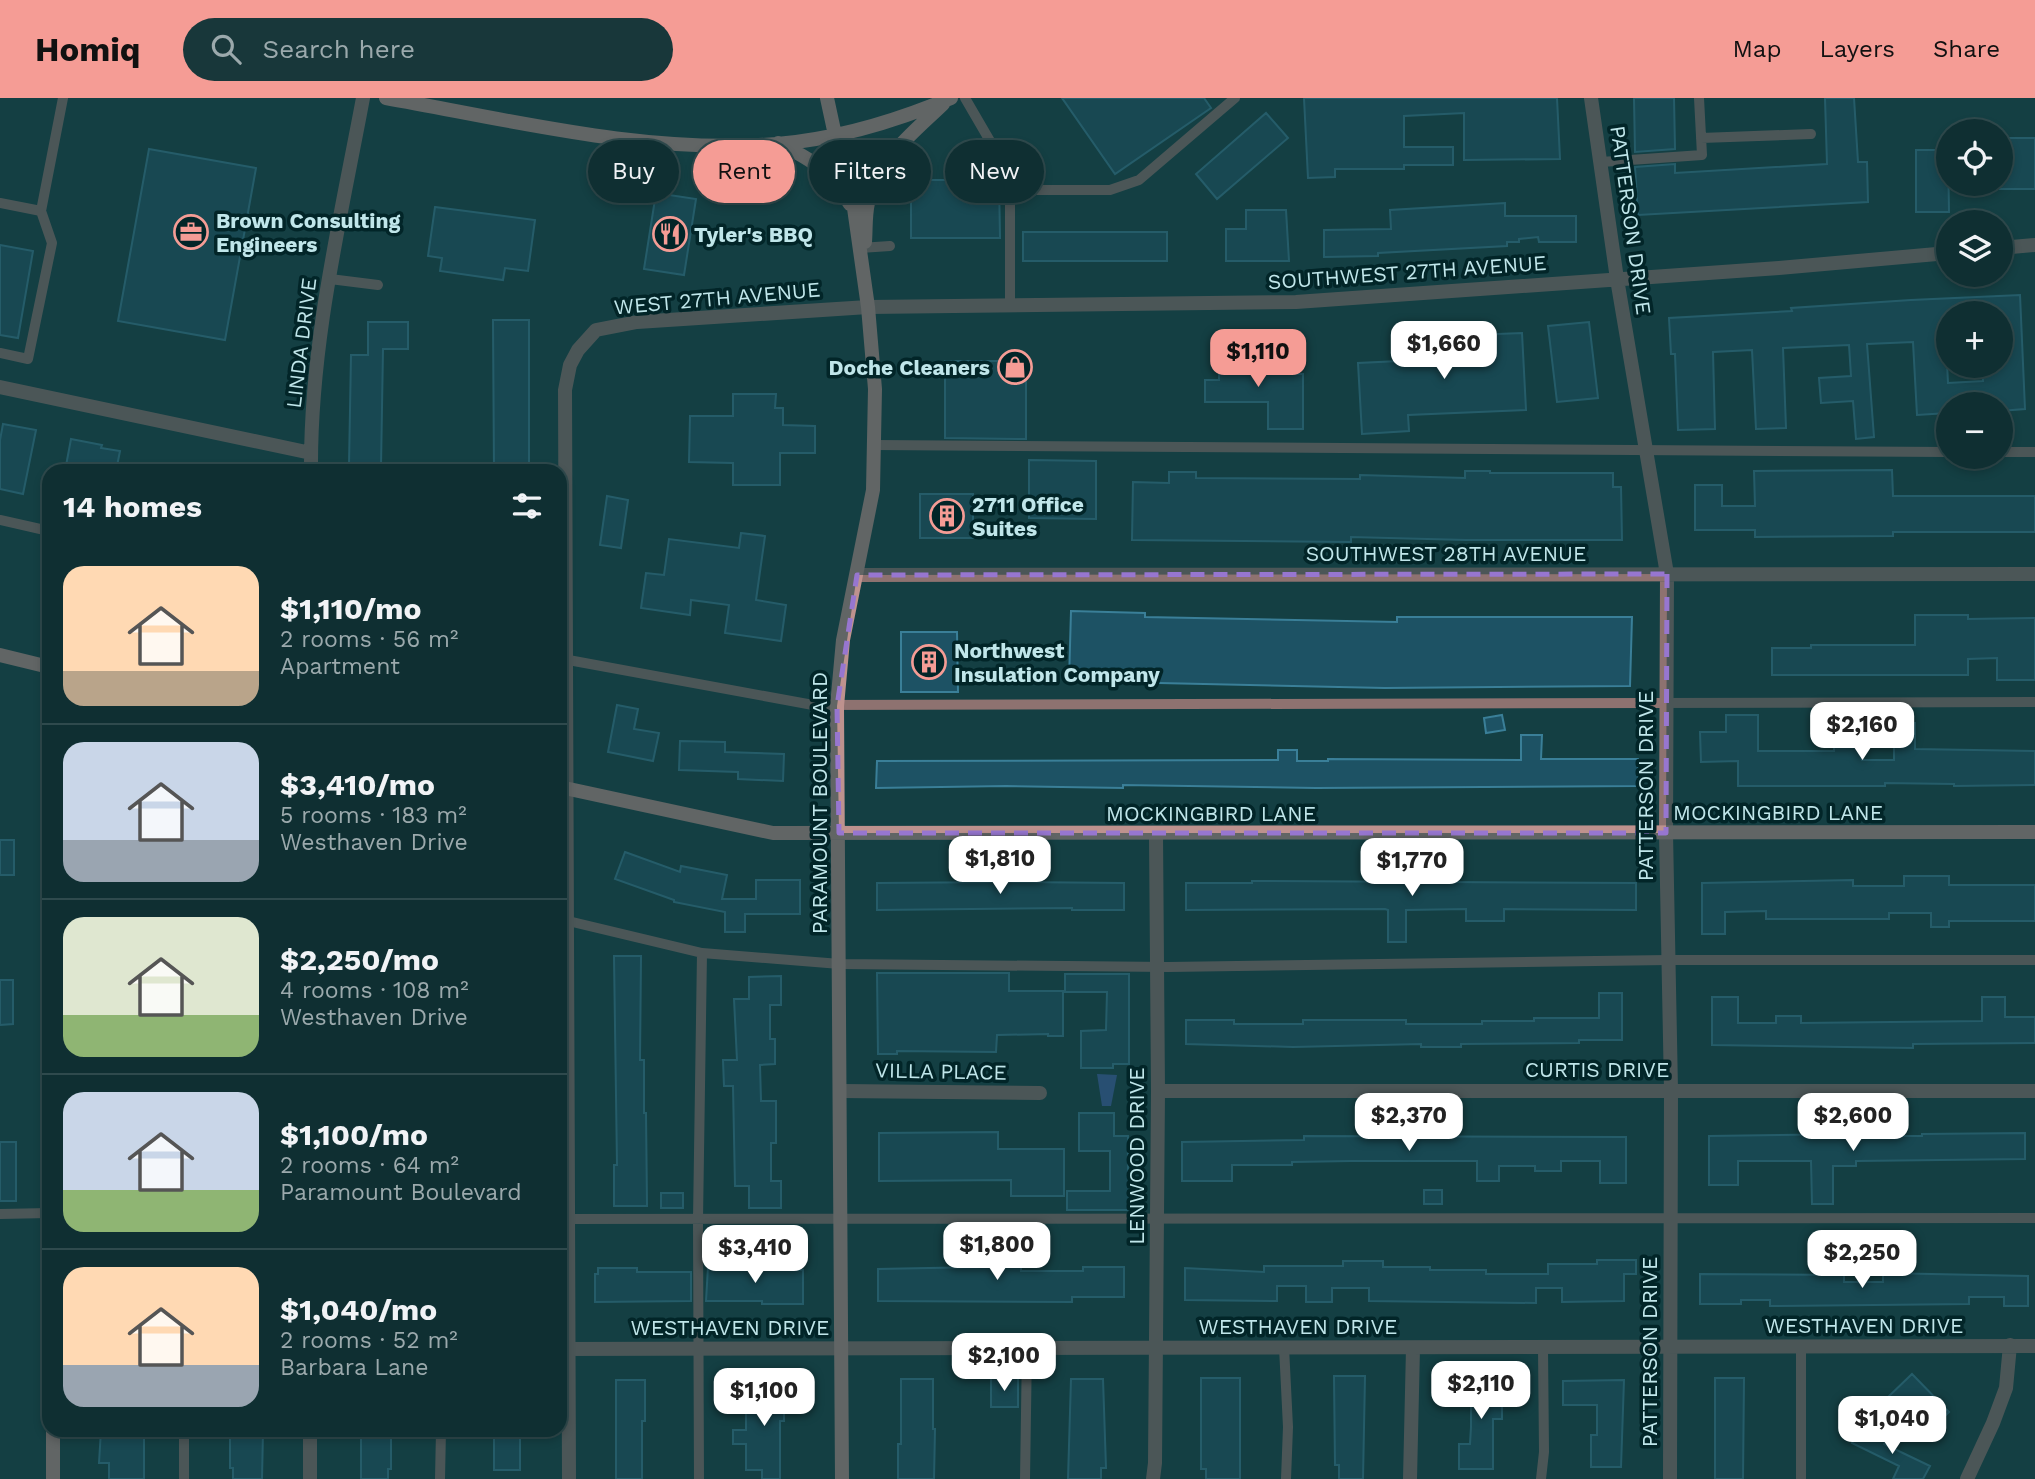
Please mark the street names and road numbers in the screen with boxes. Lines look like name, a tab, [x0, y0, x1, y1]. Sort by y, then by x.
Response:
street label: PATTERSON DRIVE	[1605, 124, 1657, 316]
street label: SOUTHWEST 27TH AVENUE	[1267, 250, 1547, 294]
street label: LINDA DRIVE	[281, 276, 321, 410]
street label: WEST 27TH AVENUE	[613, 277, 821, 319]
street label: SOUTHWEST 28TH AVENUE	[1306, 541, 1586, 566]
street label: PARAMOUNT BOULEVARD	[807, 672, 832, 934]
street label: PATTERSON DRIVE	[1633, 691, 1658, 881]
street label: MOCKINGBIRD LANE	[1673, 800, 1883, 825]
street label: MOCKINGBIRD LANE	[1106, 801, 1316, 826]
street label: VILLA PLACE	[875, 1057, 1007, 1085]
street label: CURTIS DRIVE	[1525, 1057, 1669, 1082]
street label: LENWOOD DRIVE	[1124, 1067, 1149, 1245]
street label: PATTERSON DRIVE	[1637, 1257, 1662, 1447]
street label: WESTHAVEN DRIVE	[1764, 1313, 1964, 1338]
street label: WESTHAVEN DRIVE	[1198, 1314, 1398, 1339]
street label: WESTHAVEN DRIVE	[630, 1315, 830, 1340]

